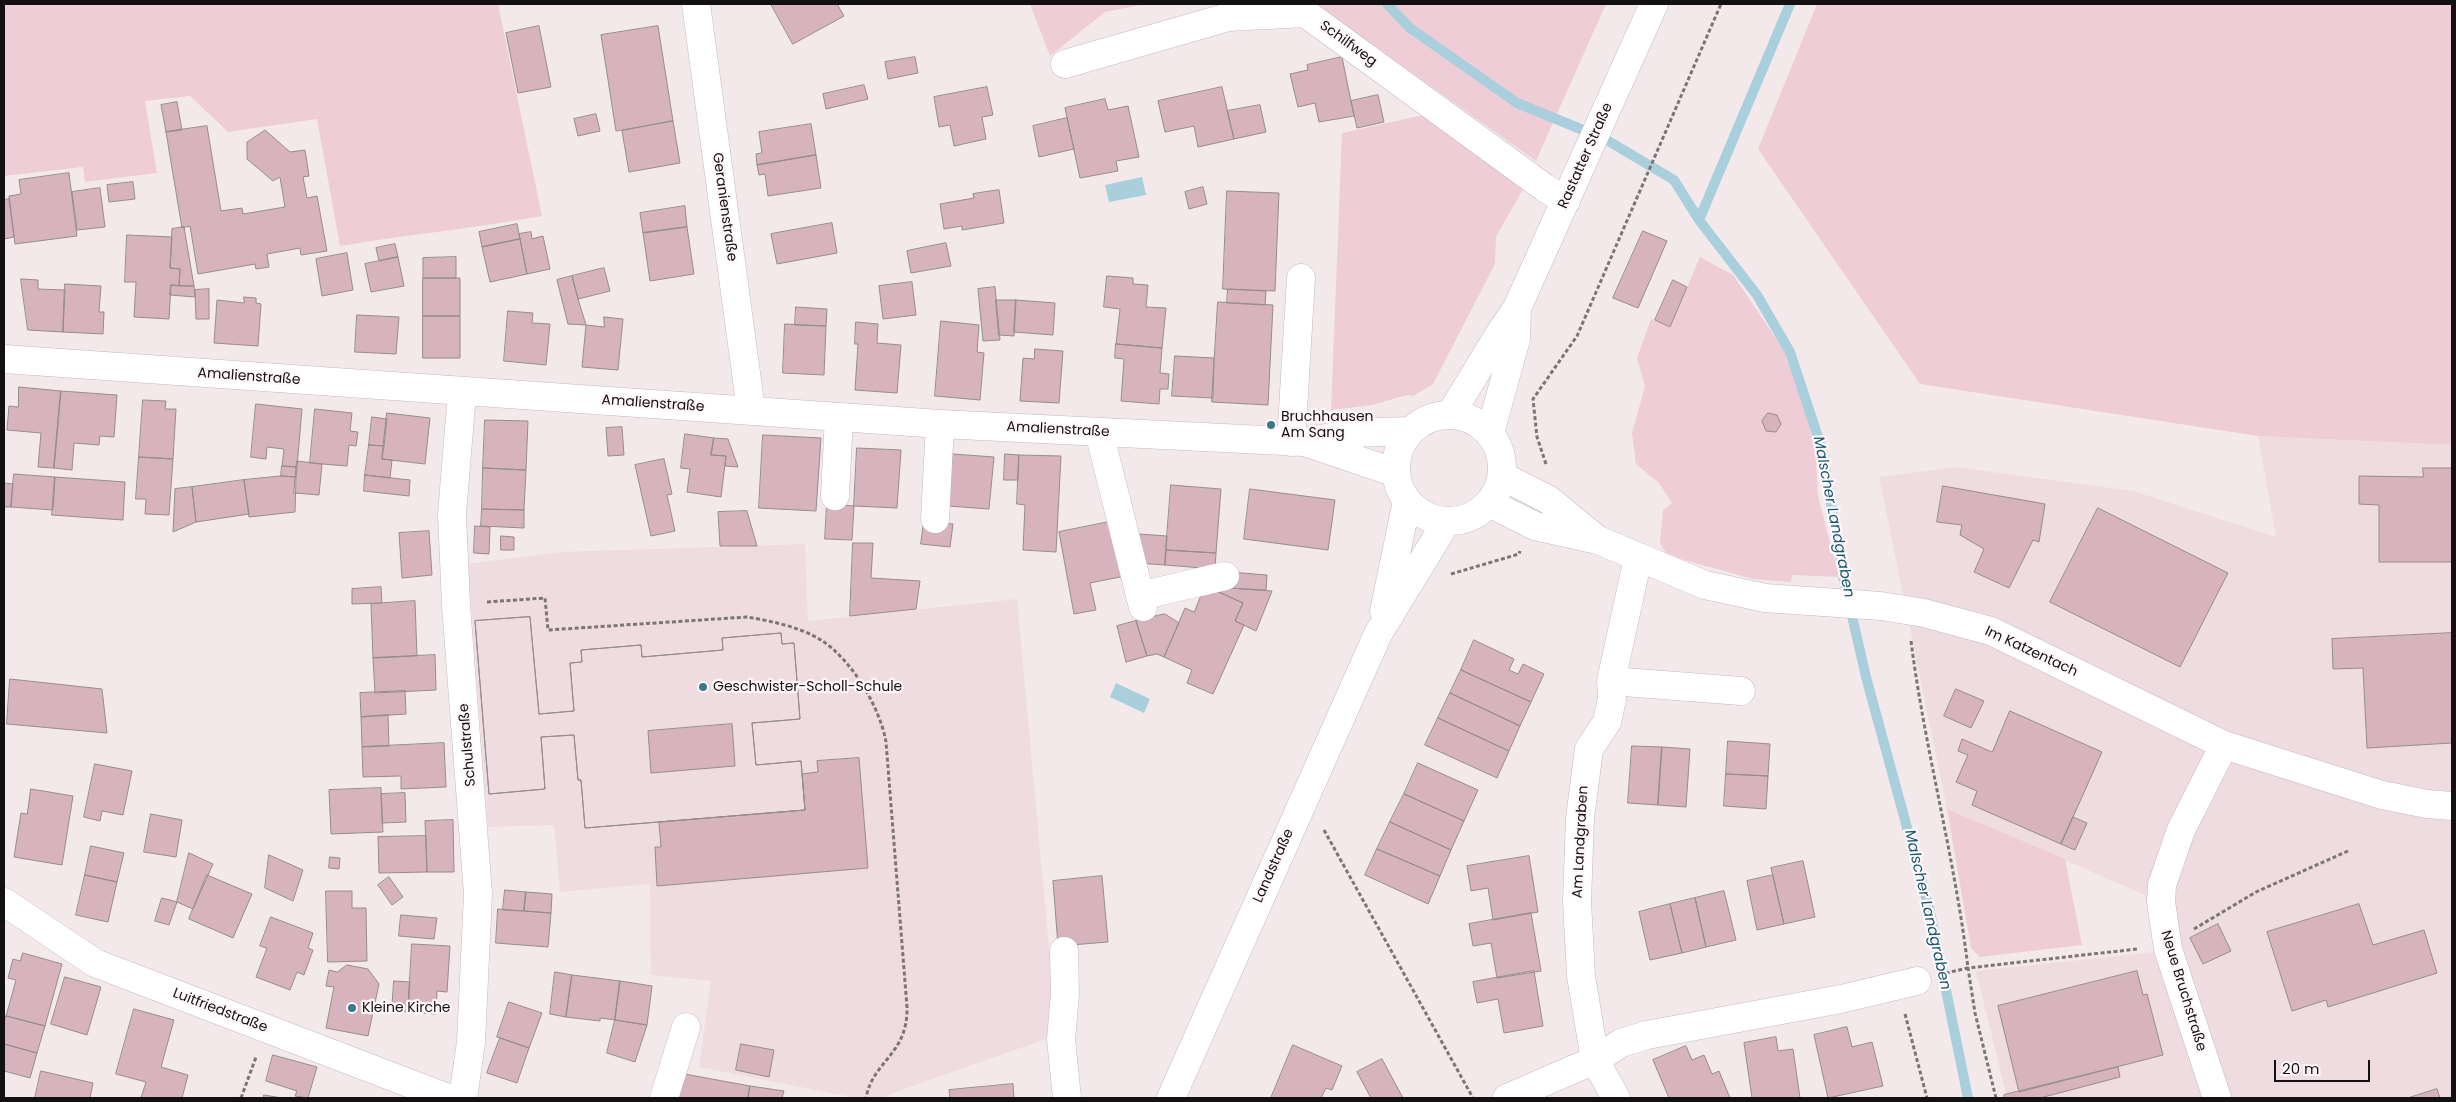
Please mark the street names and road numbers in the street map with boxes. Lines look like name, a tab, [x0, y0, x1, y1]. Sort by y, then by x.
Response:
street label: Schilfweg	[1316, 18, 1380, 70]
street label: Rastatter Straße	[1555, 101, 1617, 211]
street label: Geranienstraße	[708, 152, 740, 262]
street label: Amalienstraße	[197, 365, 301, 389]
street label: Amalienstraße	[601, 392, 705, 416]
street label: Amalienstraße	[1006, 419, 1110, 441]
street label: Im Katzentach	[1982, 623, 2080, 681]
street label: Schulstraße	[456, 703, 480, 787]
street label: Am Landgraben	[1570, 785, 1592, 899]
street label: Landstraße	[1250, 826, 1298, 906]
street label: Neue Bruchstraße	[2157, 929, 2209, 1053]
street label: Luitfriedstraße	[170, 985, 270, 1037]

